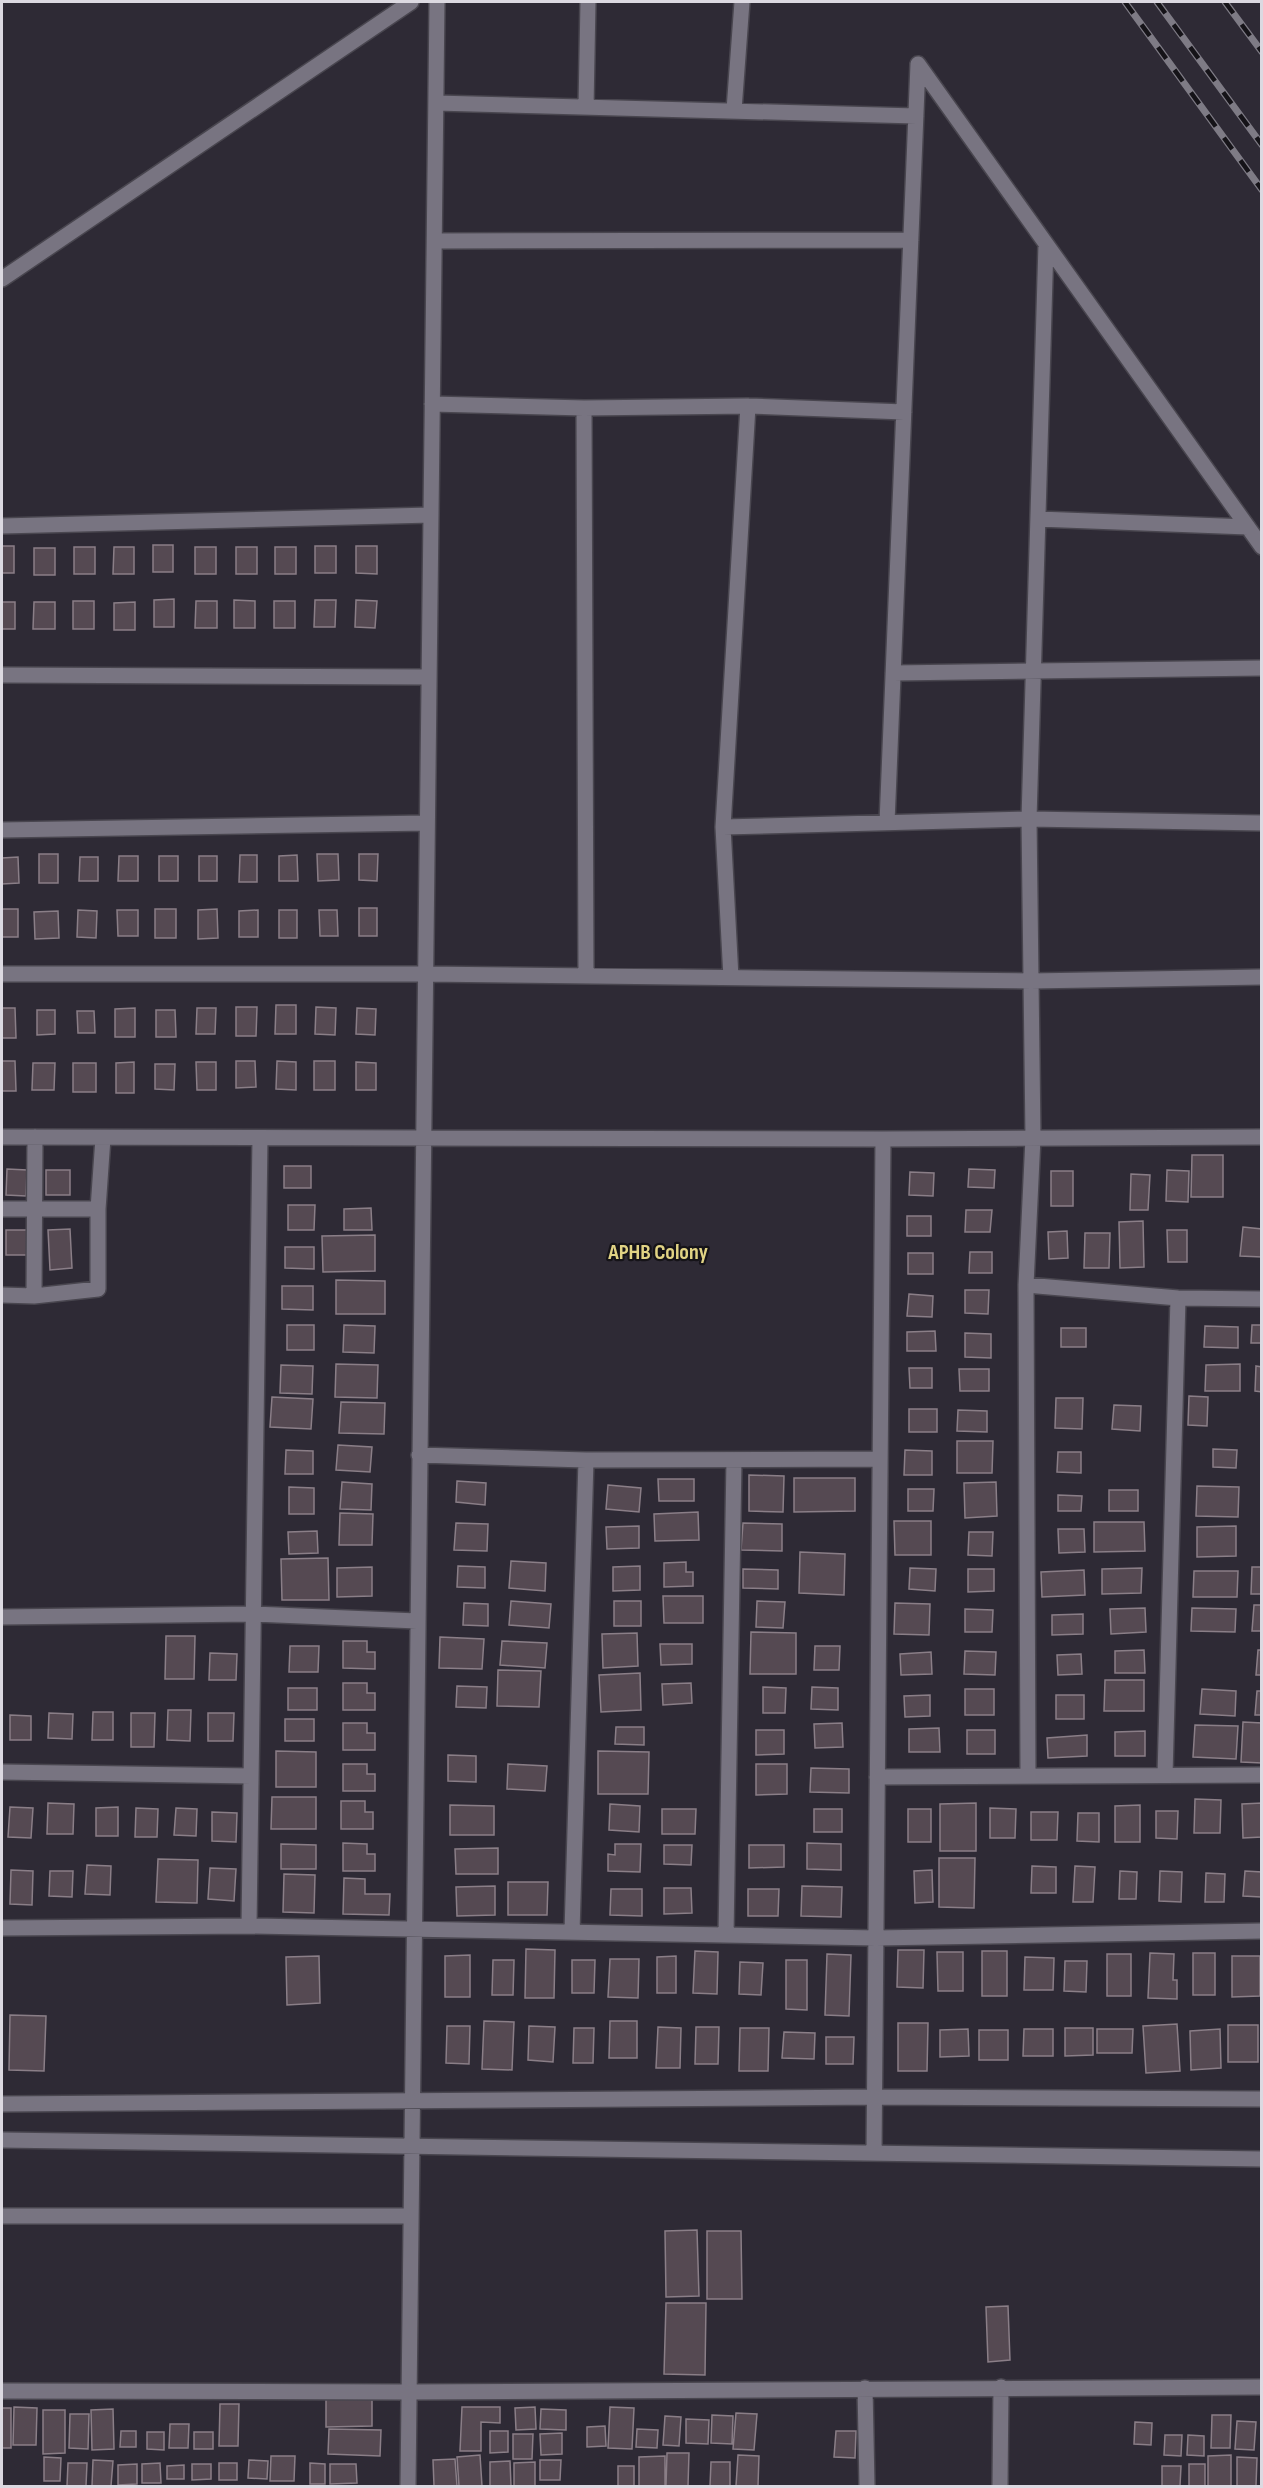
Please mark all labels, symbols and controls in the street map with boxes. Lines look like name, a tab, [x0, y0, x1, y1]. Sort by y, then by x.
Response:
district label: APHB Colony	[607, 1239, 708, 1266]

